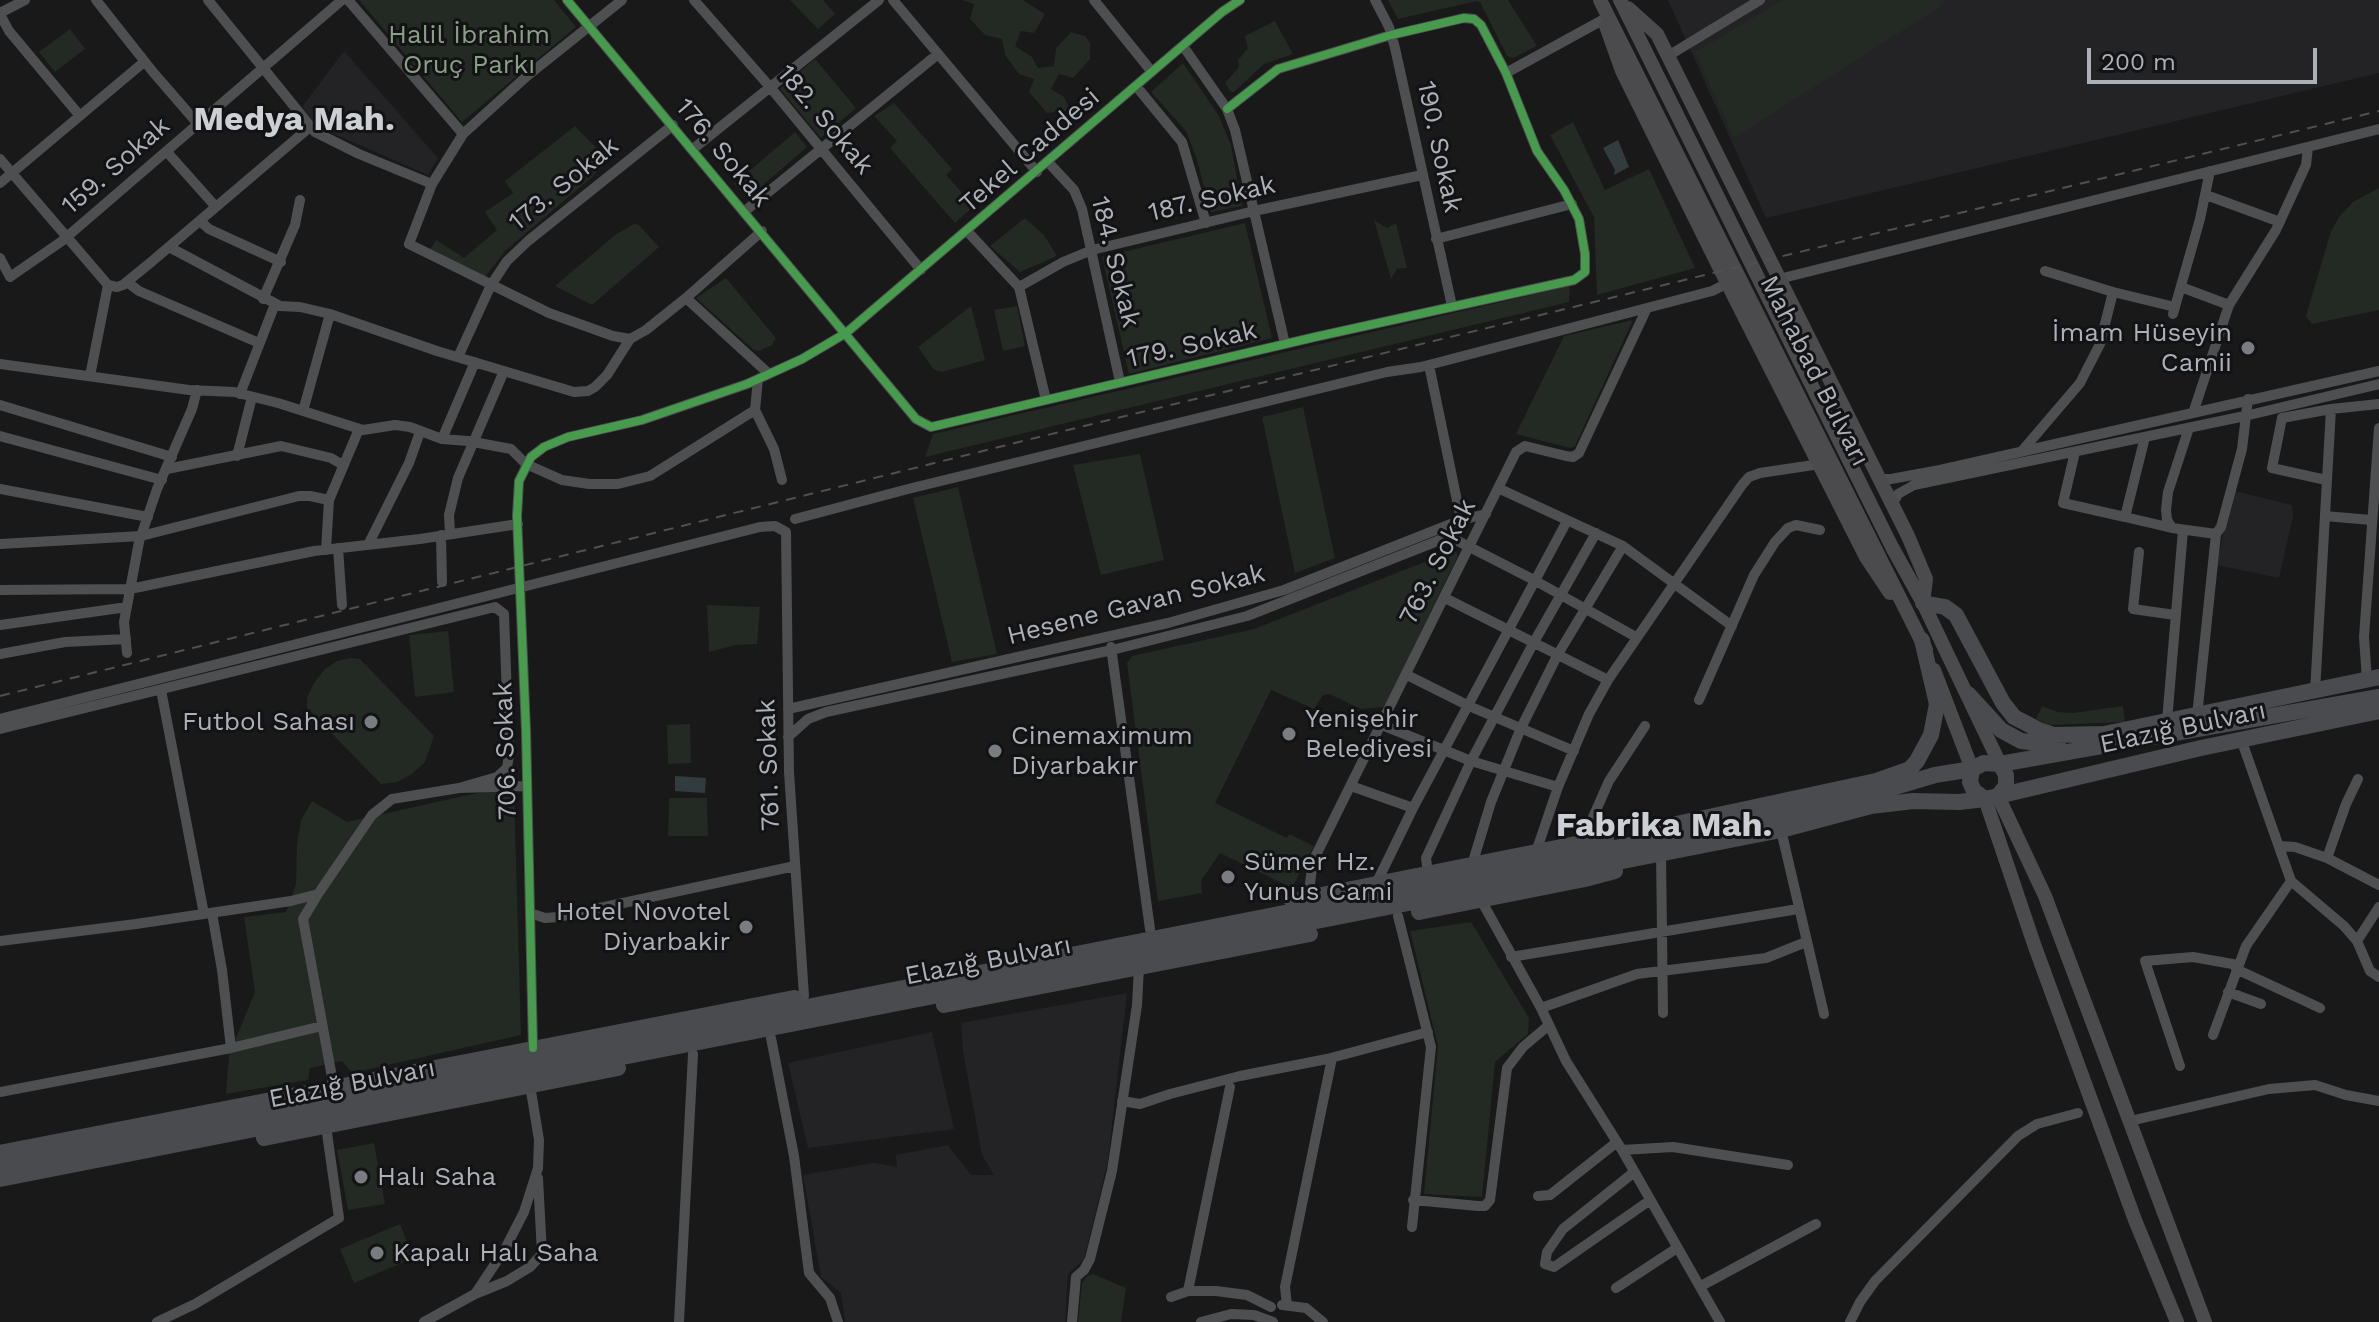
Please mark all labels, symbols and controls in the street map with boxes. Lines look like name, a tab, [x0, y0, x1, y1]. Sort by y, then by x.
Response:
park label: Halil İbrahim Oruç Parkı	[388, 19, 550, 80]
scale bar	[2091, 32, 2321, 82]
text: 200 m	[2101, 48, 2176, 76]
street label: 182. Sokak	[770, 59, 880, 181]
street label: 190. Sokak	[1410, 78, 1468, 216]
street label: Tekel Caddesi	[954, 82, 1106, 220]
street label: 176. Sokak	[669, 92, 777, 214]
district label: Medya Mah.	[193, 100, 395, 140]
street label: 159. Sokak	[56, 111, 176, 221]
street label: 173. Sokak	[503, 130, 625, 238]
street label: 187. Sokak	[1146, 169, 1278, 229]
street label: 184. Sokak	[1084, 193, 1146, 331]
street label: Mahabad Bulvarı	[1753, 271, 1875, 471]
street label: 179. Sokak	[1124, 315, 1260, 375]
place label: İmam Hüseyin Camii	[2052, 317, 2232, 378]
marker: İmam Hüseyin Camii	[2239, 339, 2257, 357]
street label: 763. Sokak	[1393, 494, 1483, 630]
street label: Hesene Gavan Sokak	[1004, 558, 1268, 652]
street label: 706. Sokak	[488, 681, 524, 821]
street label: Elazığ Bulvarı	[2097, 695, 2269, 761]
street label: 761. Sokak	[751, 698, 787, 832]
place label: Yenişehir Belediyesi	[1305, 703, 1432, 764]
place label: Futbol Sahası	[182, 706, 355, 738]
marker: Futbol Sahası	[362, 713, 380, 731]
place label: Cinemaximum Diyarbakır	[1011, 720, 1193, 782]
marker: Yenişehir Belediyesi	[1280, 725, 1298, 743]
marker: Cinemaximum Diyarbakır	[986, 742, 1004, 760]
district label: Fabrika Mah.	[1556, 806, 1772, 846]
place label: Sümer Hz. Yunus Cami	[1244, 846, 1392, 908]
marker: Sümer Hz. Yunus Cami	[1219, 868, 1237, 886]
place label: Hotel Novotel Diyarbakir	[556, 896, 730, 958]
marker: Hotel Novotel Diyarbakir	[737, 918, 755, 936]
street label: Elazığ Bulvarı	[902, 930, 1074, 992]
street label: Elazığ Bulvarı	[266, 1053, 438, 1115]
place label: Halı Saha	[377, 1161, 496, 1193]
marker: Halı Saha	[352, 1168, 370, 1186]
place label: Kapalı Halı Saha	[393, 1237, 598, 1269]
marker: Kapalı Halı Saha	[368, 1244, 386, 1262]

